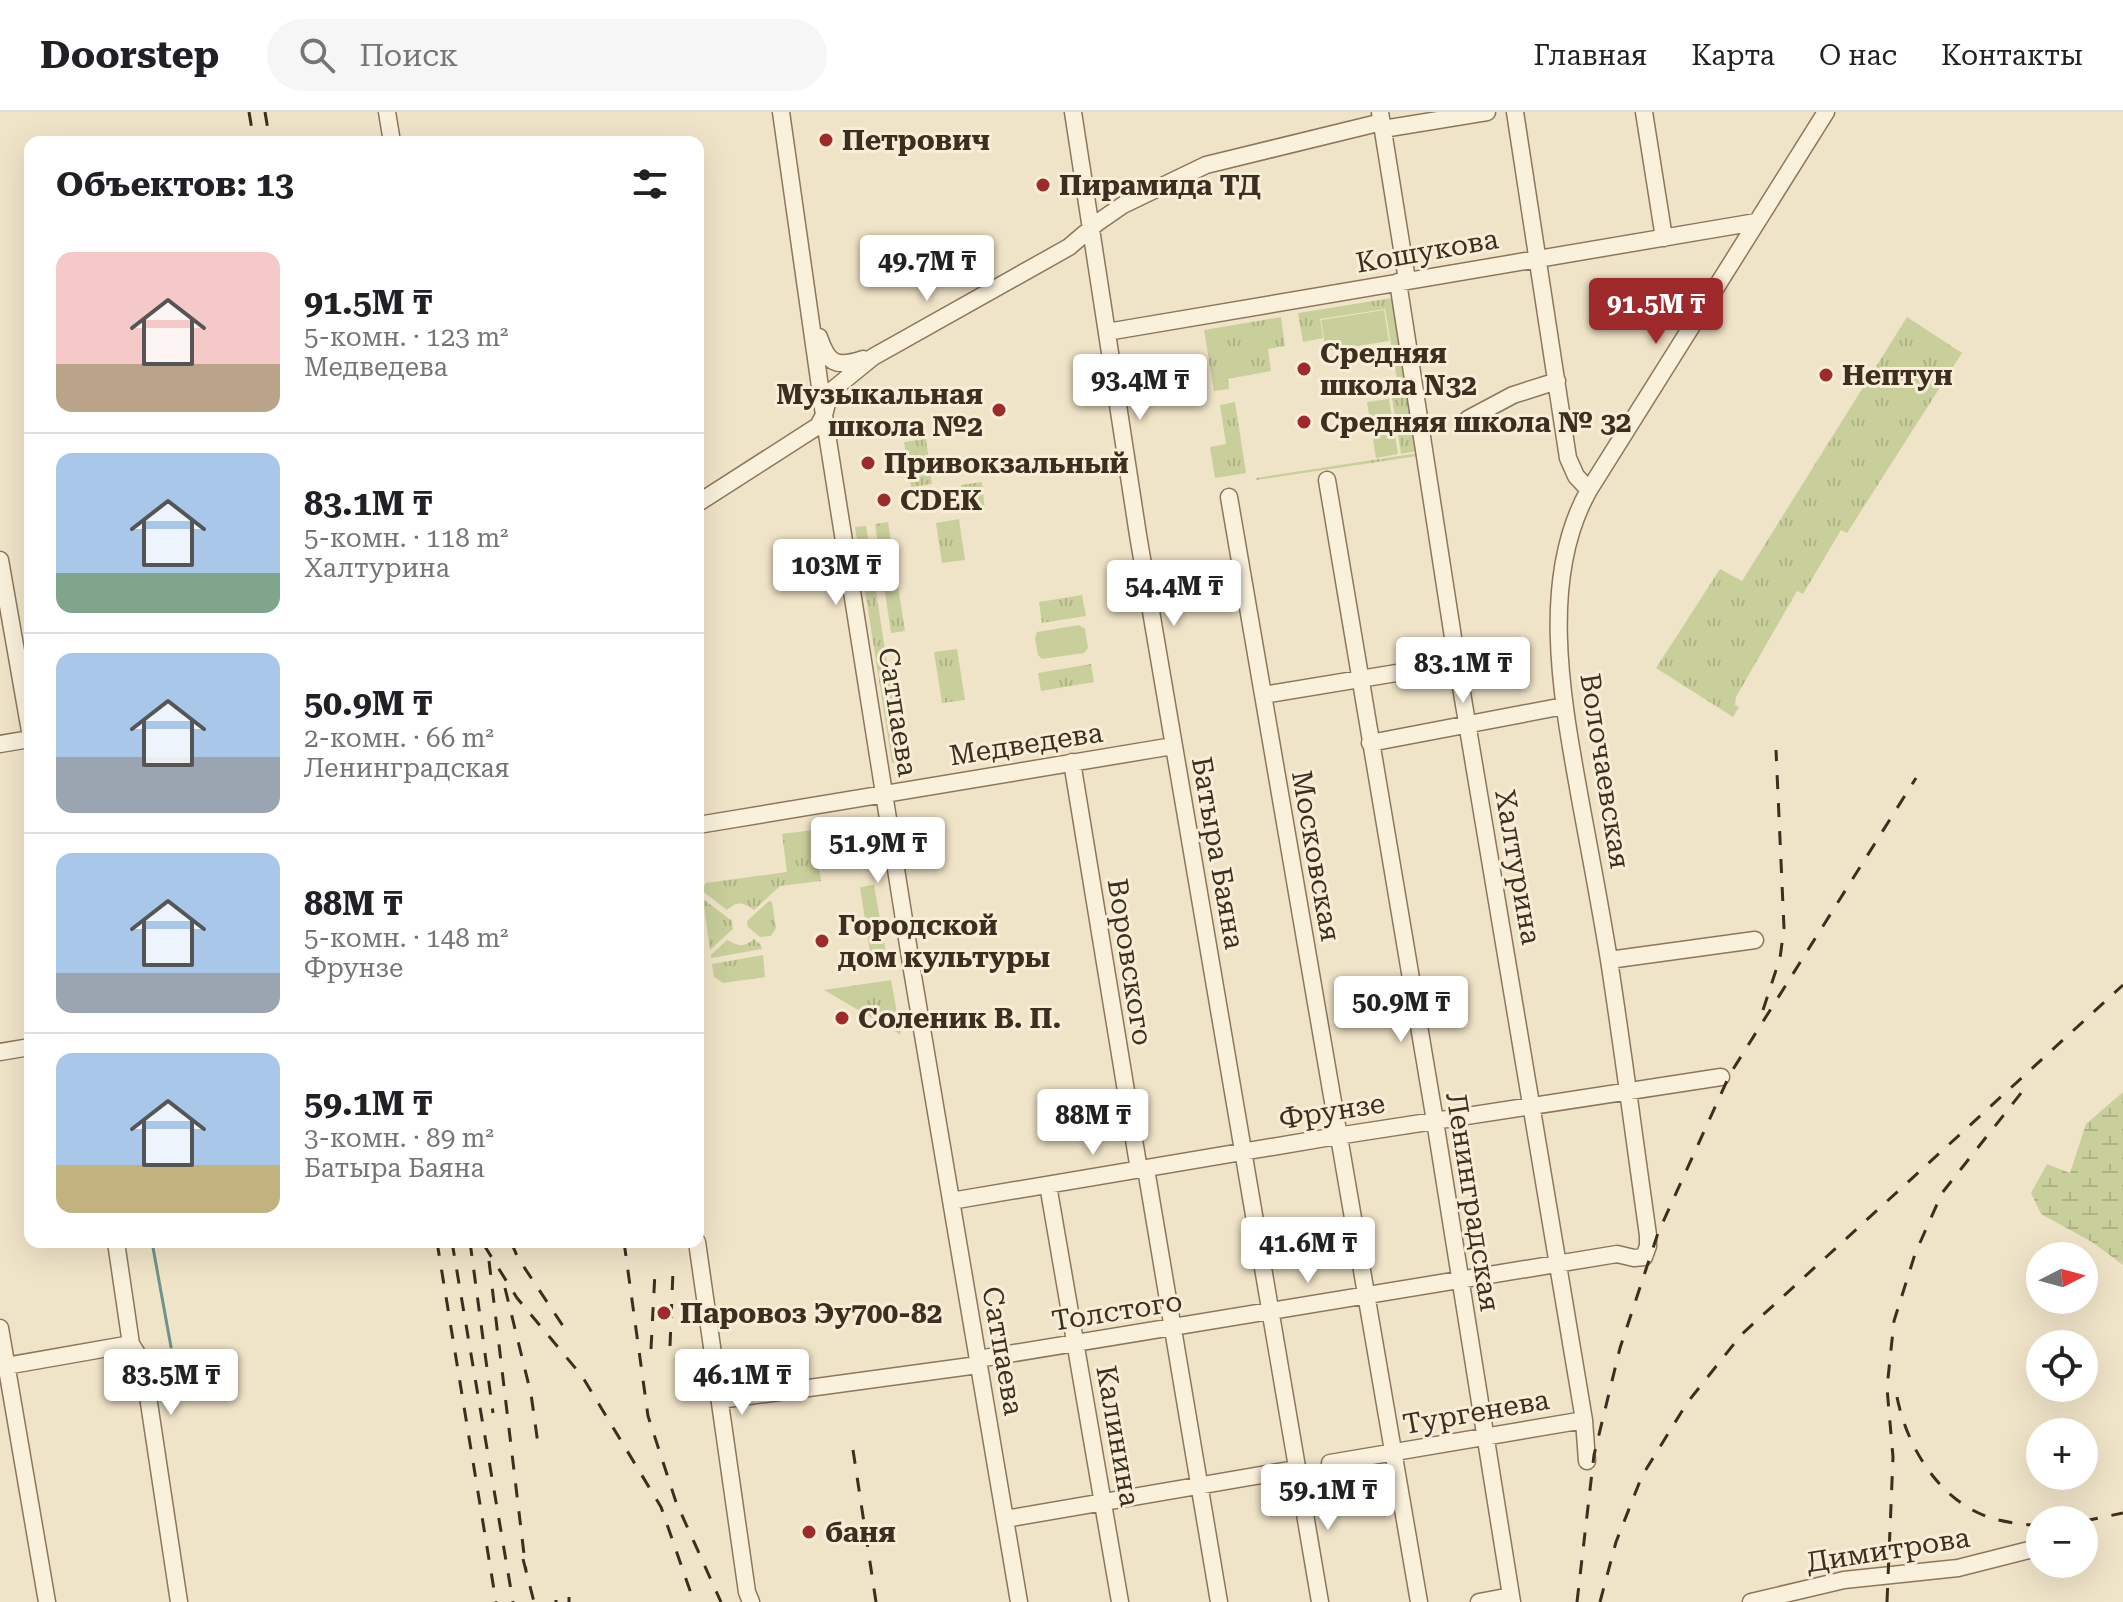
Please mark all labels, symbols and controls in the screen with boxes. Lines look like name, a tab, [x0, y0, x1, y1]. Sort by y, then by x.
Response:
search box	[267, 19, 827, 91]
text: Doorstep	[40, 33, 219, 77]
icon: search	[295, 33, 339, 77]
text: Поиск	[359, 38, 458, 73]
text: Главная	[1533, 39, 1647, 72]
text: Карта	[1691, 39, 1775, 72]
text: О нас	[1819, 39, 1897, 72]
text: Контакты	[1941, 39, 2083, 72]
place label: Петрович	[842, 124, 990, 157]
marker: Петрович	[817, 131, 835, 149]
icon: filters	[628, 162, 672, 206]
text: Объектов: 13	[56, 164, 294, 204]
place label: Пирамида ТД	[1059, 169, 1261, 202]
marker: Пирамида ТД	[1034, 176, 1052, 194]
street label: Кошукова	[1353, 222, 1501, 280]
pin: 49.7M ₸	[853, 235, 1001, 303]
text: 49.7M ₸	[878, 246, 976, 276]
pin: 91.5M ₸	[1582, 278, 1730, 346]
text: 91.5M ₸	[304, 282, 432, 322]
icon: home	[120, 284, 216, 380]
text: 91.5M ₸	[1607, 289, 1705, 319]
text: 5-комн. · 123 m²	[304, 322, 509, 352]
place label: Средняя школа N32	[1320, 337, 1477, 402]
text: Медведева	[304, 352, 448, 382]
pin: 93.4M ₸	[1066, 354, 1214, 422]
place label: Нептун	[1842, 359, 1953, 392]
marker: Средняя школа N32	[1295, 360, 1313, 378]
text: 93.4M ₸	[1091, 365, 1189, 395]
marker: Нептун	[1817, 366, 1835, 384]
place label: Музыкальная школа №2	[776, 378, 983, 443]
marker: Музыкальная школа №2	[990, 401, 1008, 419]
place label: Средняя школа № 32	[1320, 406, 1632, 439]
marker: Средняя школа № 32	[1295, 413, 1313, 431]
place label: Привокзальный	[884, 447, 1129, 480]
marker: Привокзальный	[859, 454, 877, 472]
text: 83.1M ₸	[304, 483, 432, 523]
place label: CDEK	[900, 484, 982, 517]
icon: home	[120, 485, 216, 581]
marker: CDEK	[875, 491, 893, 509]
text: 5-комн. · 118 m²	[304, 523, 509, 553]
pin: 103M ₸	[771, 539, 901, 607]
text: 103M ₸	[791, 550, 881, 580]
text: Халтурина	[304, 553, 450, 583]
pin: 54.4M ₸	[1100, 560, 1248, 628]
text: 54.4M ₸	[1125, 571, 1223, 601]
pin: 83.1M ₸	[1389, 637, 1537, 705]
street label: Сатпаева	[872, 645, 924, 779]
text: 83.1M ₸	[1414, 648, 1512, 678]
street label: Волочаевская	[1573, 671, 1637, 871]
text: 50.9M ₸	[304, 683, 432, 723]
icon: home	[120, 685, 216, 781]
street label: Медведева	[947, 716, 1105, 772]
text: 2-комн. · 66 m²	[304, 723, 494, 753]
text: Ленинградская	[304, 753, 510, 783]
street label: Батыра Баяна	[1185, 754, 1251, 952]
street label: Московская	[1285, 768, 1347, 944]
street label: Халтурина	[1488, 787, 1548, 947]
pin: 51.9M ₸	[804, 817, 952, 885]
text: 51.9M ₸	[829, 828, 927, 858]
street label: Воровского	[1101, 876, 1159, 1048]
text: 88M ₸	[304, 883, 403, 923]
icon: home	[120, 885, 216, 981]
place label: Городской дом культуры	[838, 909, 1050, 974]
text: 5-комн. · 148 m²	[304, 923, 509, 953]
marker: Городской дом культуры	[813, 932, 831, 950]
text: Фрунзе	[304, 953, 403, 983]
pin: 50.9M ₸	[1327, 976, 1475, 1044]
text: 50.9M ₸	[1352, 987, 1450, 1017]
place label: Соленик В. П.	[858, 1002, 1061, 1035]
marker: Соленик В. П.	[833, 1009, 851, 1027]
text: 59.1M ₸	[304, 1083, 432, 1123]
icon: home	[120, 1085, 216, 1181]
street label: Фрунзе	[1277, 1086, 1387, 1136]
pin: 88M ₸	[1037, 1089, 1149, 1157]
street label: Ленинградская	[1439, 1090, 1507, 1314]
text: 88M ₸	[1055, 1100, 1131, 1130]
text: 3-комн. · 89 m²	[304, 1123, 494, 1153]
text: Батыра Баяна	[304, 1153, 485, 1183]
pin: 41.6M ₸	[1234, 1217, 1382, 1285]
text: 41.6M ₸	[1259, 1228, 1357, 1258]
north arrow	[2026, 1242, 2098, 1314]
map controls	[2026, 1242, 2098, 1578]
street label: Сатпаева	[975, 1284, 1031, 1418]
street label: Толстого	[1050, 1284, 1184, 1338]
place label: Паровоз Эу700-82	[680, 1297, 942, 1330]
marker: Паровоз Эу700-82	[655, 1304, 673, 1322]
button: locate	[2026, 1330, 2098, 1402]
pin: 83.5M ₸	[97, 1349, 245, 1417]
pin: 46.1M ₸	[668, 1349, 816, 1417]
text: 83.5M ₸	[122, 1360, 220, 1390]
text: 46.1M ₸	[693, 1360, 791, 1390]
street label: Калинина	[1089, 1363, 1147, 1509]
street label: Тургенева	[1400, 1383, 1552, 1441]
button: +	[2026, 1418, 2098, 1490]
pin: 59.1M ₸	[1254, 1464, 1402, 1532]
text: 59.1M ₸	[1279, 1475, 1377, 1505]
button: −	[2026, 1506, 2098, 1578]
place label: баня	[825, 1516, 896, 1549]
street label: Димитрова	[1804, 1521, 1972, 1579]
marker: баня	[800, 1523, 818, 1541]

